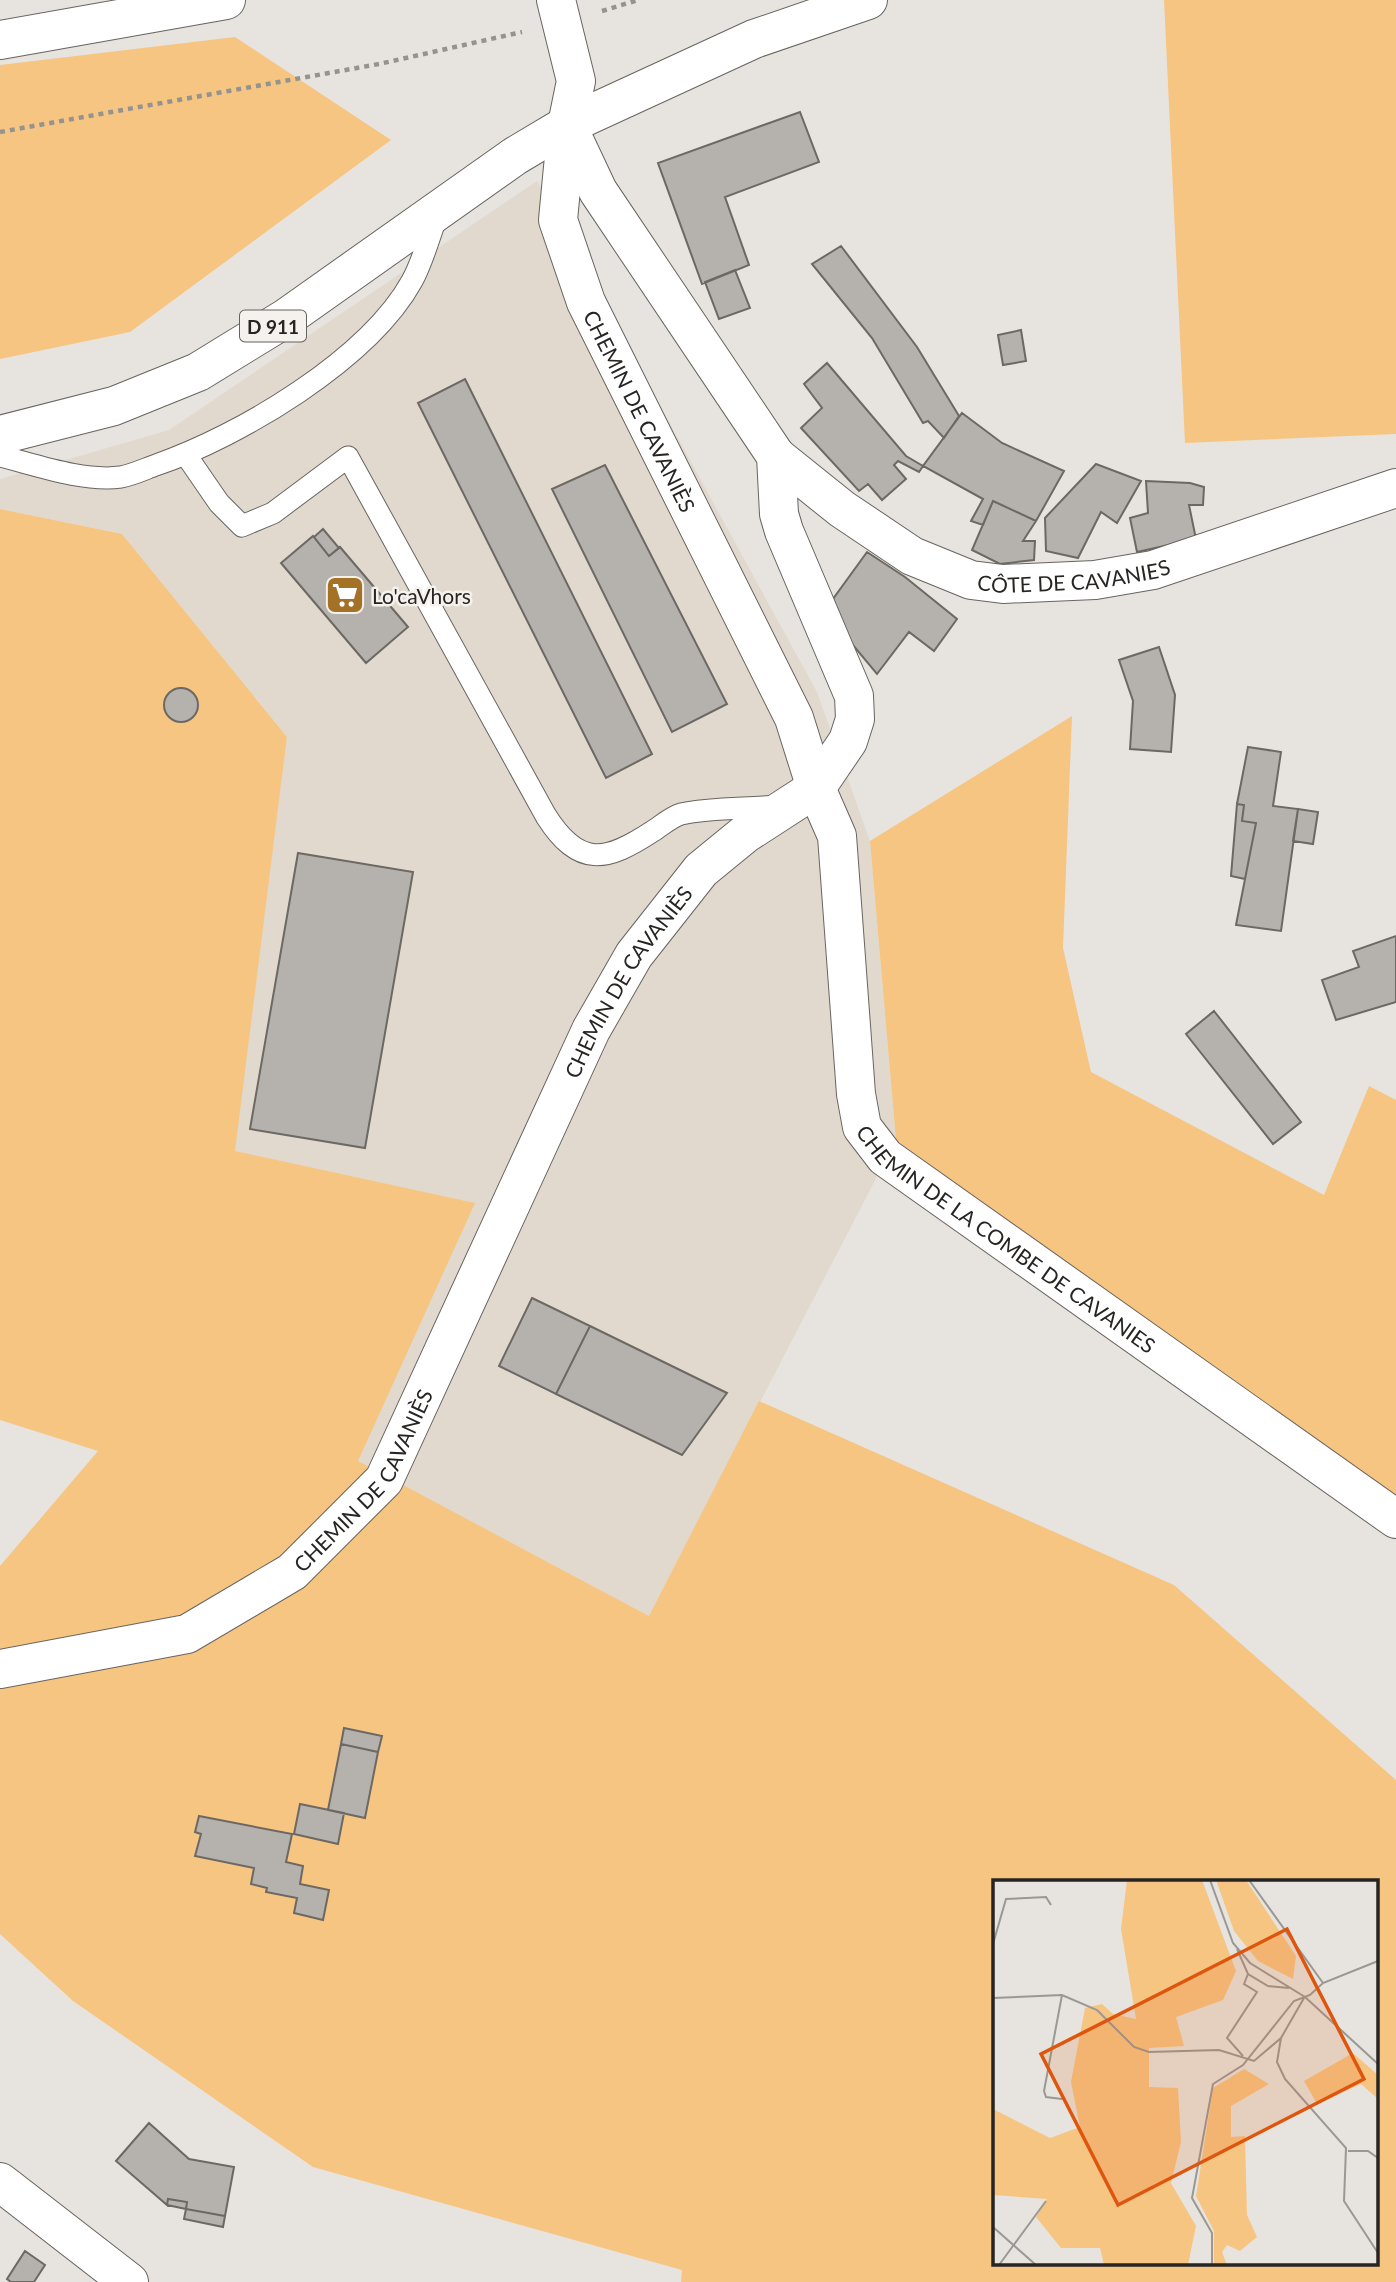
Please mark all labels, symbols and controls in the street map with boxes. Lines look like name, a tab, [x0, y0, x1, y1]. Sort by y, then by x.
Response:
street label: CHEMIN DE CAVANIÈS	[579, 306, 701, 516]
road number: D 911	[240, 310, 306, 342]
street label: CÔTE DE CAVANIES	[976, 553, 1173, 597]
supermarket icon: Lo'caVhors	[324, 574, 366, 616]
place label: Lo'caVhors	[372, 583, 471, 608]
street label: CHEMIN DE CAVANIÈS	[558, 880, 697, 1081]
street label: CHEMIN DE LA COMBE DE CAVANIES	[852, 1119, 1161, 1357]
street label: CHEMIN DE CAVANIÈS	[288, 1385, 437, 1576]
inset map	[993, 1880, 1378, 2264]

